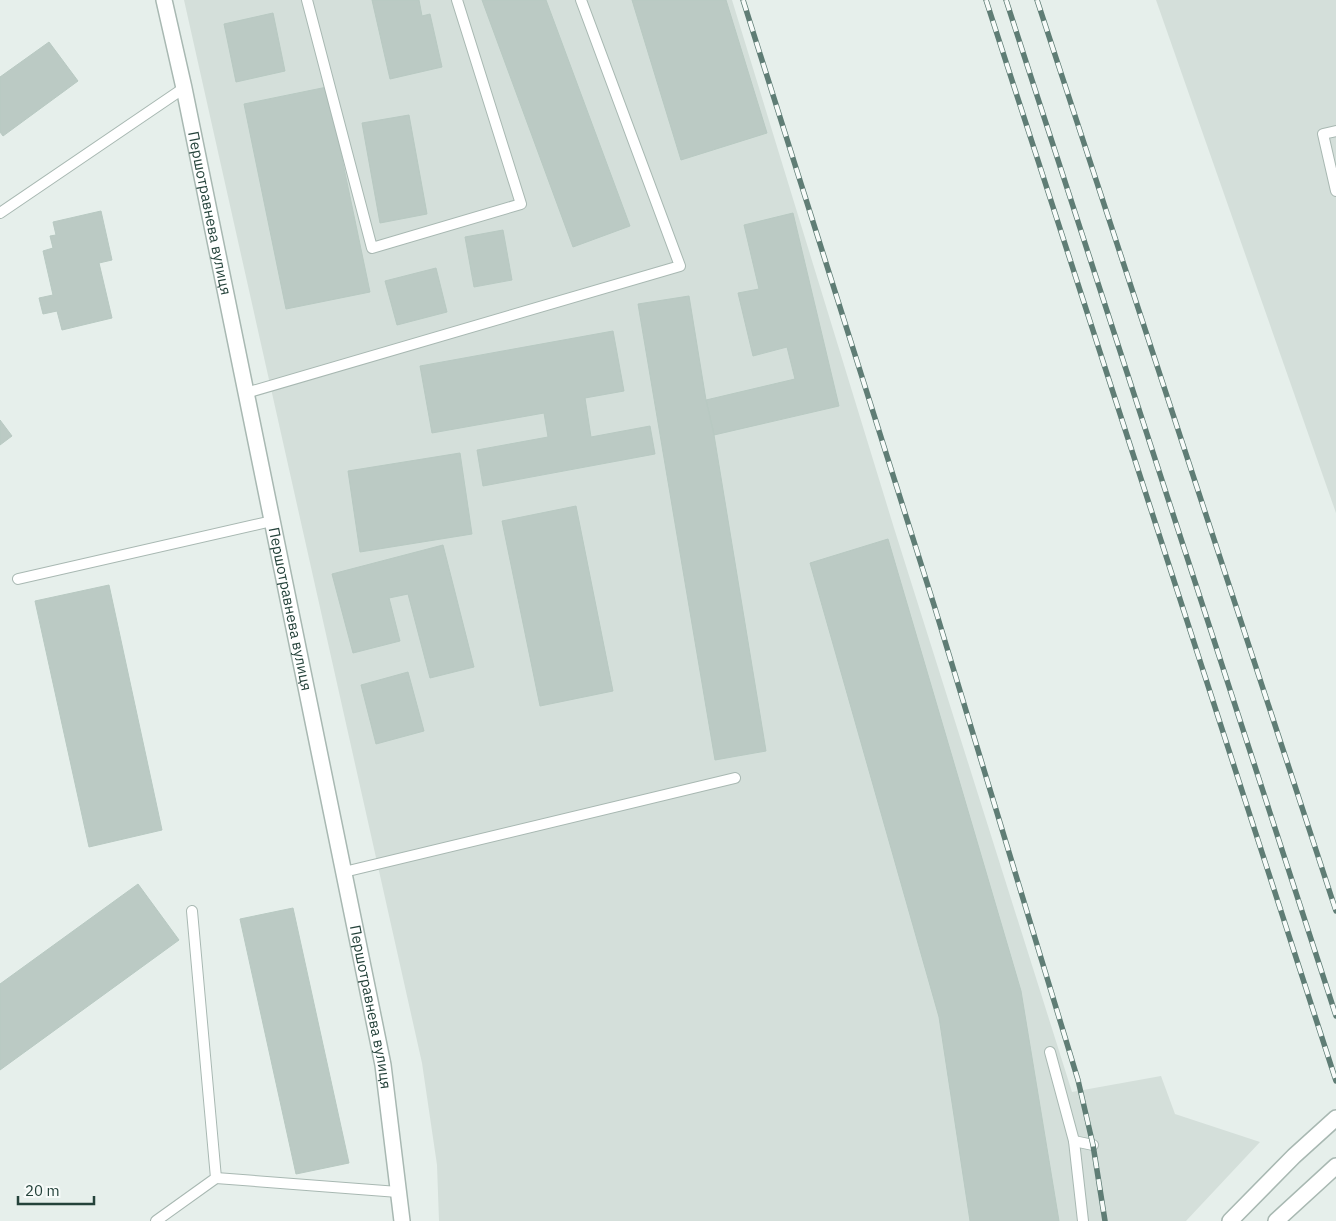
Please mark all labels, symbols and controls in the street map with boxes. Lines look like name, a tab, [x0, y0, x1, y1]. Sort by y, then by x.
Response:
street label: Першотравнева вулиця	[184, 130, 236, 297]
street label: Першотравнева вулиця	[265, 525, 317, 692]
street label: Першотравнева вулиця	[346, 923, 396, 1090]
scale bar	[18, 1174, 94, 1206]
text: 20 m	[25, 1181, 60, 1200]

